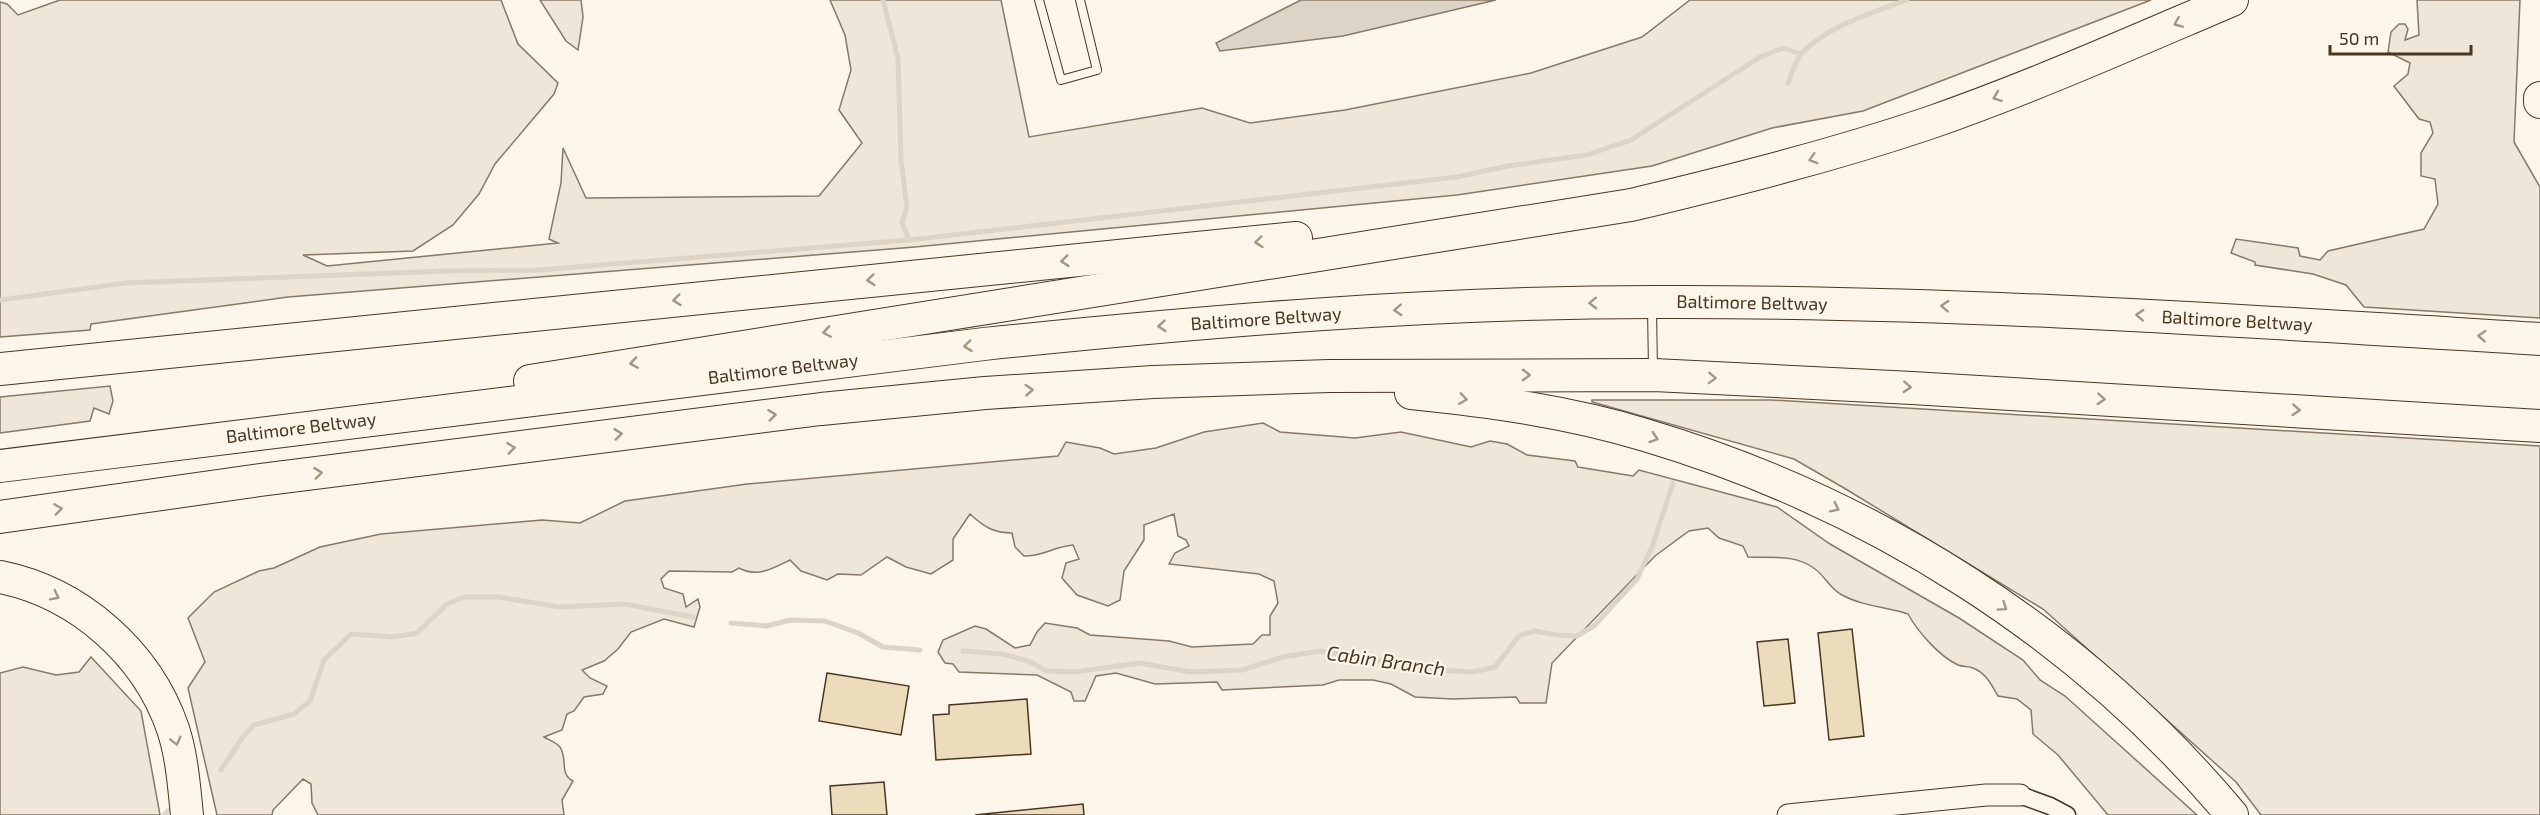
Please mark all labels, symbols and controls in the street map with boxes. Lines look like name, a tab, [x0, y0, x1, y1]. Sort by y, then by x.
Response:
one-way arrow	[2173, 16, 2184, 28]
scale bar	[2330, 18, 2471, 56]
text: 50 m	[2339, 27, 2379, 49]
one-way arrow	[1992, 90, 2003, 102]
one-way arrow	[1808, 152, 1819, 164]
one-way arrow	[1255, 235, 1264, 248]
one-way arrow	[1061, 254, 1070, 267]
one-way arrow	[867, 273, 876, 286]
street label: Baltimore Beltway	[1676, 290, 1828, 314]
one-way arrow	[673, 293, 682, 306]
one-way arrow	[1588, 297, 1597, 309]
one-way arrow	[1941, 300, 1950, 313]
street label: Baltimore Beltway	[1190, 302, 1343, 334]
one-way arrow	[1394, 304, 1403, 317]
street label: Baltimore Beltway	[2161, 305, 2314, 335]
one-way arrow	[2136, 308, 2145, 321]
one-way arrow	[1157, 320, 1166, 333]
one-way arrow	[822, 326, 831, 338]
one-way arrow	[2477, 329, 2486, 342]
one-way arrow	[963, 340, 972, 352]
street label: Baltimore Beltway	[706, 348, 860, 388]
one-way arrow	[629, 356, 639, 369]
one-way arrow	[1522, 369, 1531, 381]
one-way arrow	[1708, 371, 1717, 384]
one-way arrow	[1902, 381, 1911, 394]
one-way arrow	[1024, 384, 1033, 397]
one-way arrow	[1458, 392, 1467, 404]
one-way arrow	[2097, 392, 2106, 405]
one-way arrow	[2292, 404, 2301, 417]
street label: Baltimore Beltway	[224, 407, 378, 447]
one-way arrow	[767, 409, 776, 422]
one-way arrow	[614, 428, 623, 441]
one-way arrow	[1648, 430, 1659, 443]
one-way arrow	[507, 442, 516, 454]
one-way arrow	[313, 467, 323, 479]
one-way arrow	[1829, 501, 1840, 512]
one-way arrow	[53, 504, 63, 516]
one-way arrow	[49, 589, 60, 601]
one-way arrow	[1996, 600, 2007, 611]
water label: Cabin Branch	[1325, 640, 1447, 680]
one-way arrow	[168, 736, 181, 746]

